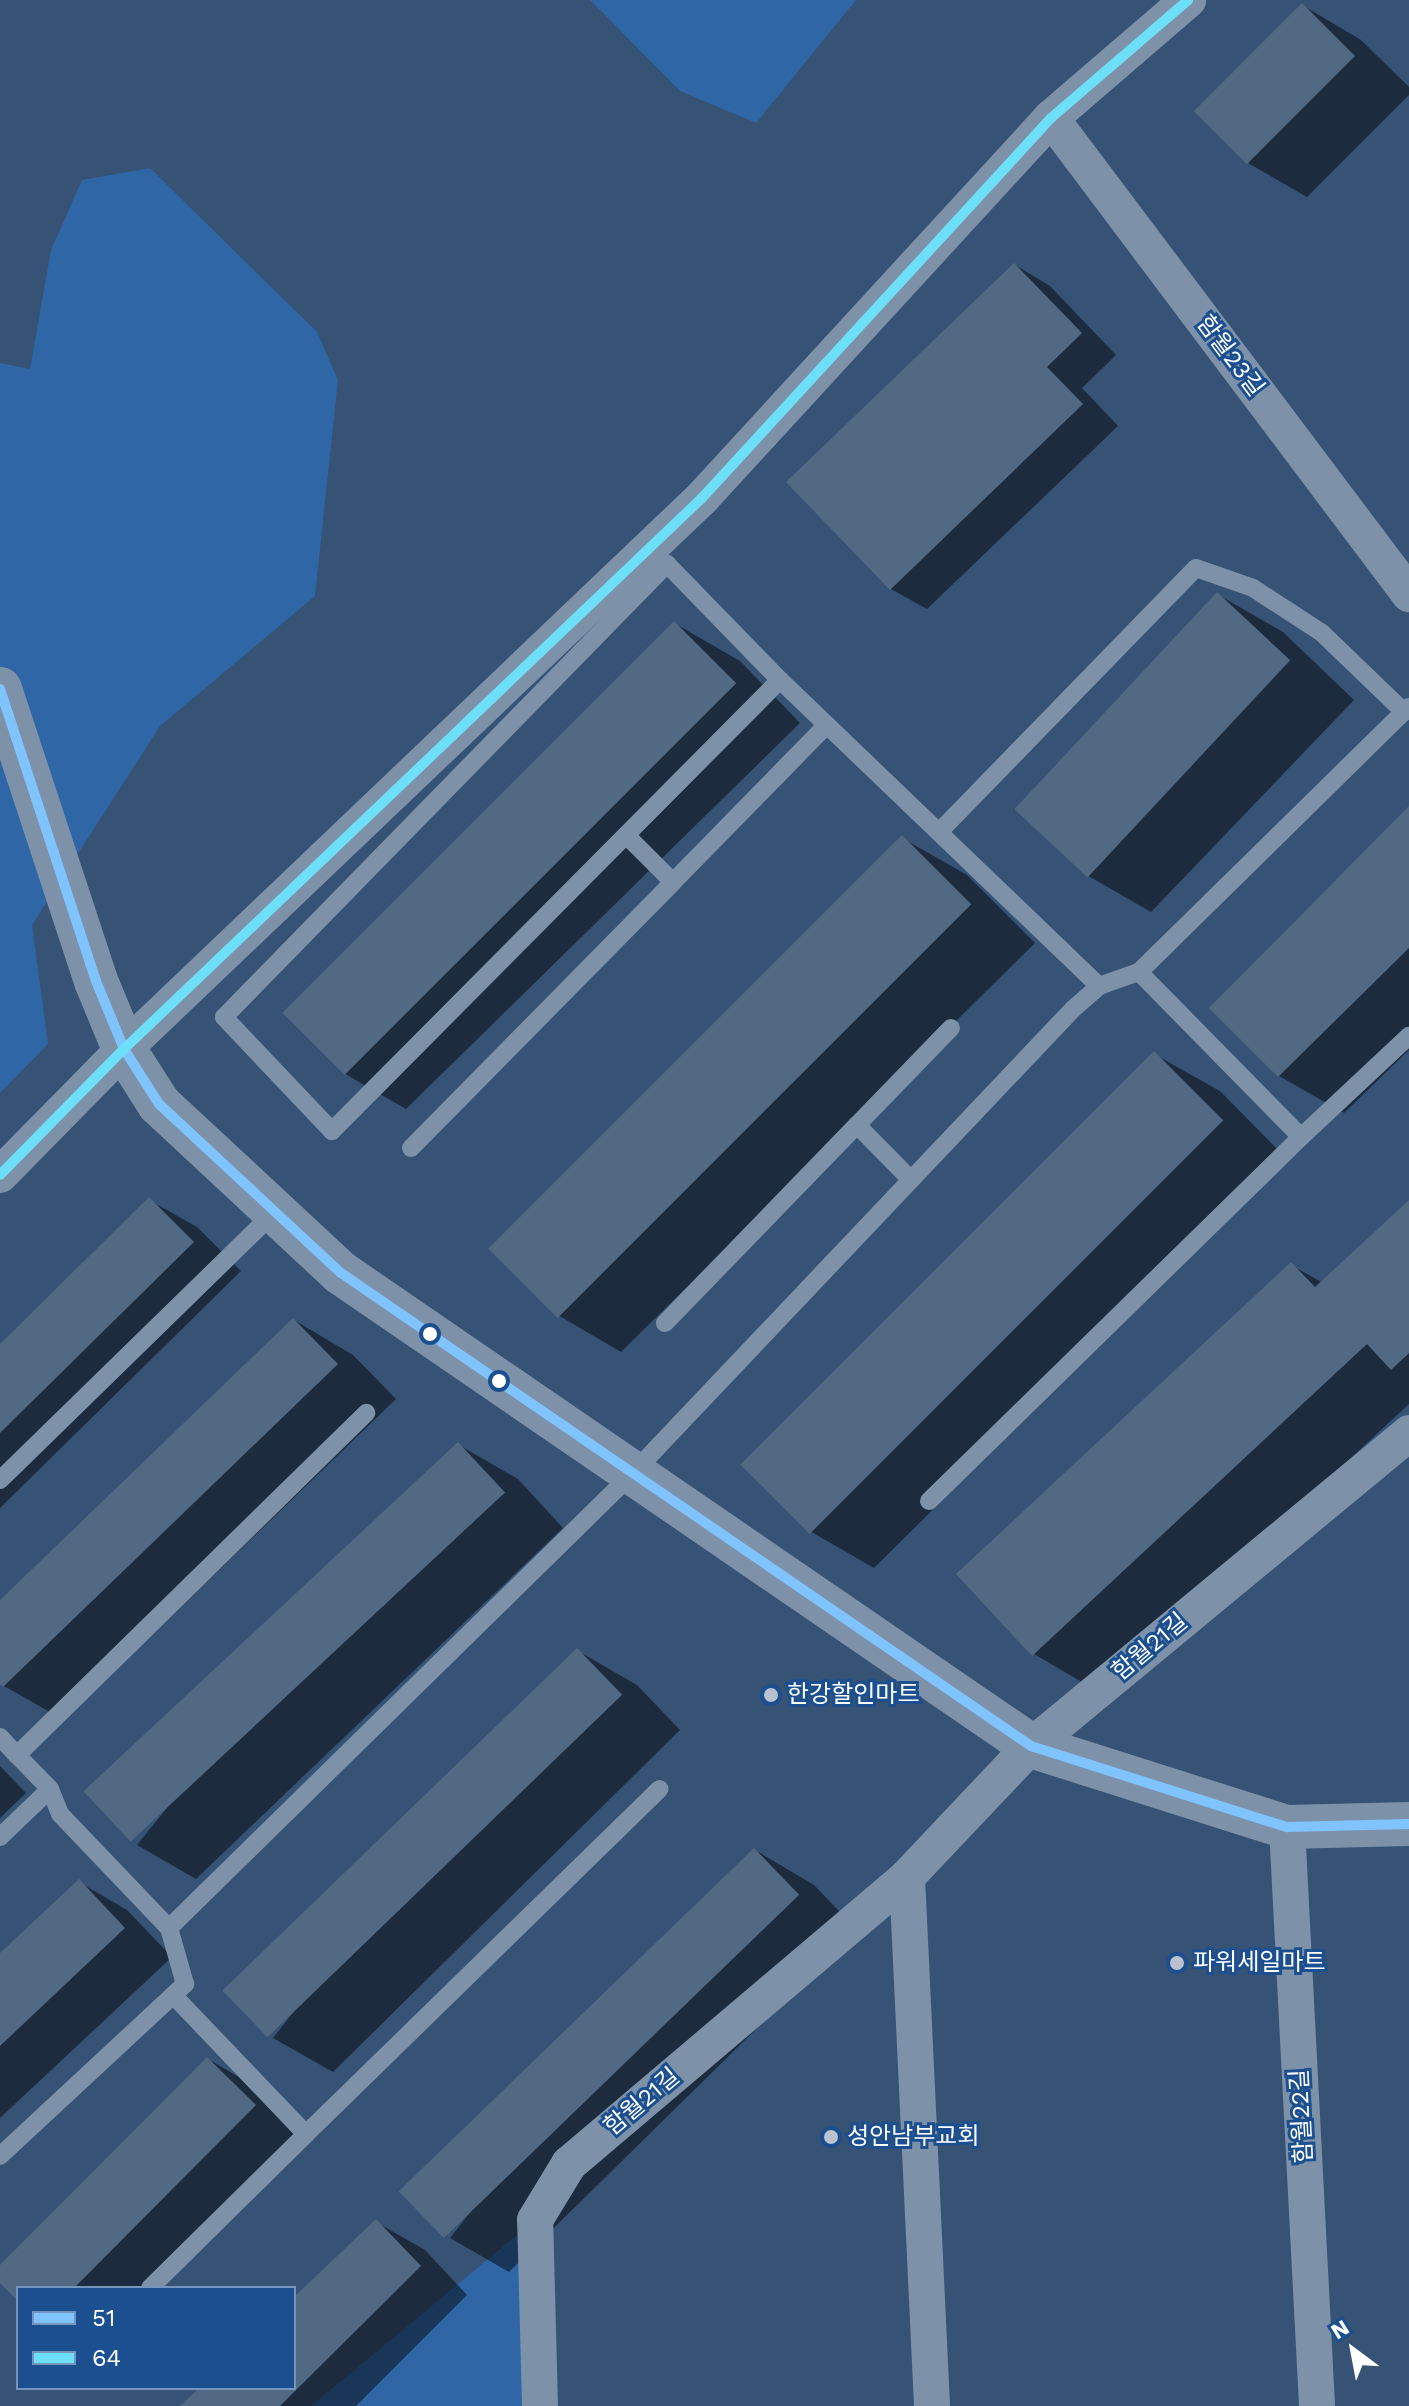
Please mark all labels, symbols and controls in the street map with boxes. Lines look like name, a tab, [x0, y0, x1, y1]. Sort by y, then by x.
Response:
street label: 함월23길	[1190, 310, 1270, 402]
unlabelled marker	[422, 1326, 438, 1342]
unlabelled marker	[491, 1373, 507, 1389]
street label: 함월21길	[1106, 1607, 1194, 1687]
place label: 한강할인마트	[787, 1681, 919, 1709]
marker: 한강할인마트	[762, 1686, 780, 1704]
place label: 파워세일마트	[1193, 1949, 1325, 1977]
marker: 파워세일마트	[1168, 1954, 1186, 1972]
street label: 함월21길	[598, 2062, 686, 2142]
street label: 함월22길	[1285, 2068, 1319, 2164]
place label: 성안남부교회	[847, 2123, 979, 2151]
marker: 성안남부교회	[822, 2128, 840, 2146]
legend	[16, 2286, 296, 2390]
text: 51	[92, 2304, 115, 2332]
north arrow	[1313, 2310, 1393, 2390]
text: N	[1326, 2314, 1354, 2344]
text: 64	[92, 2344, 121, 2372]

